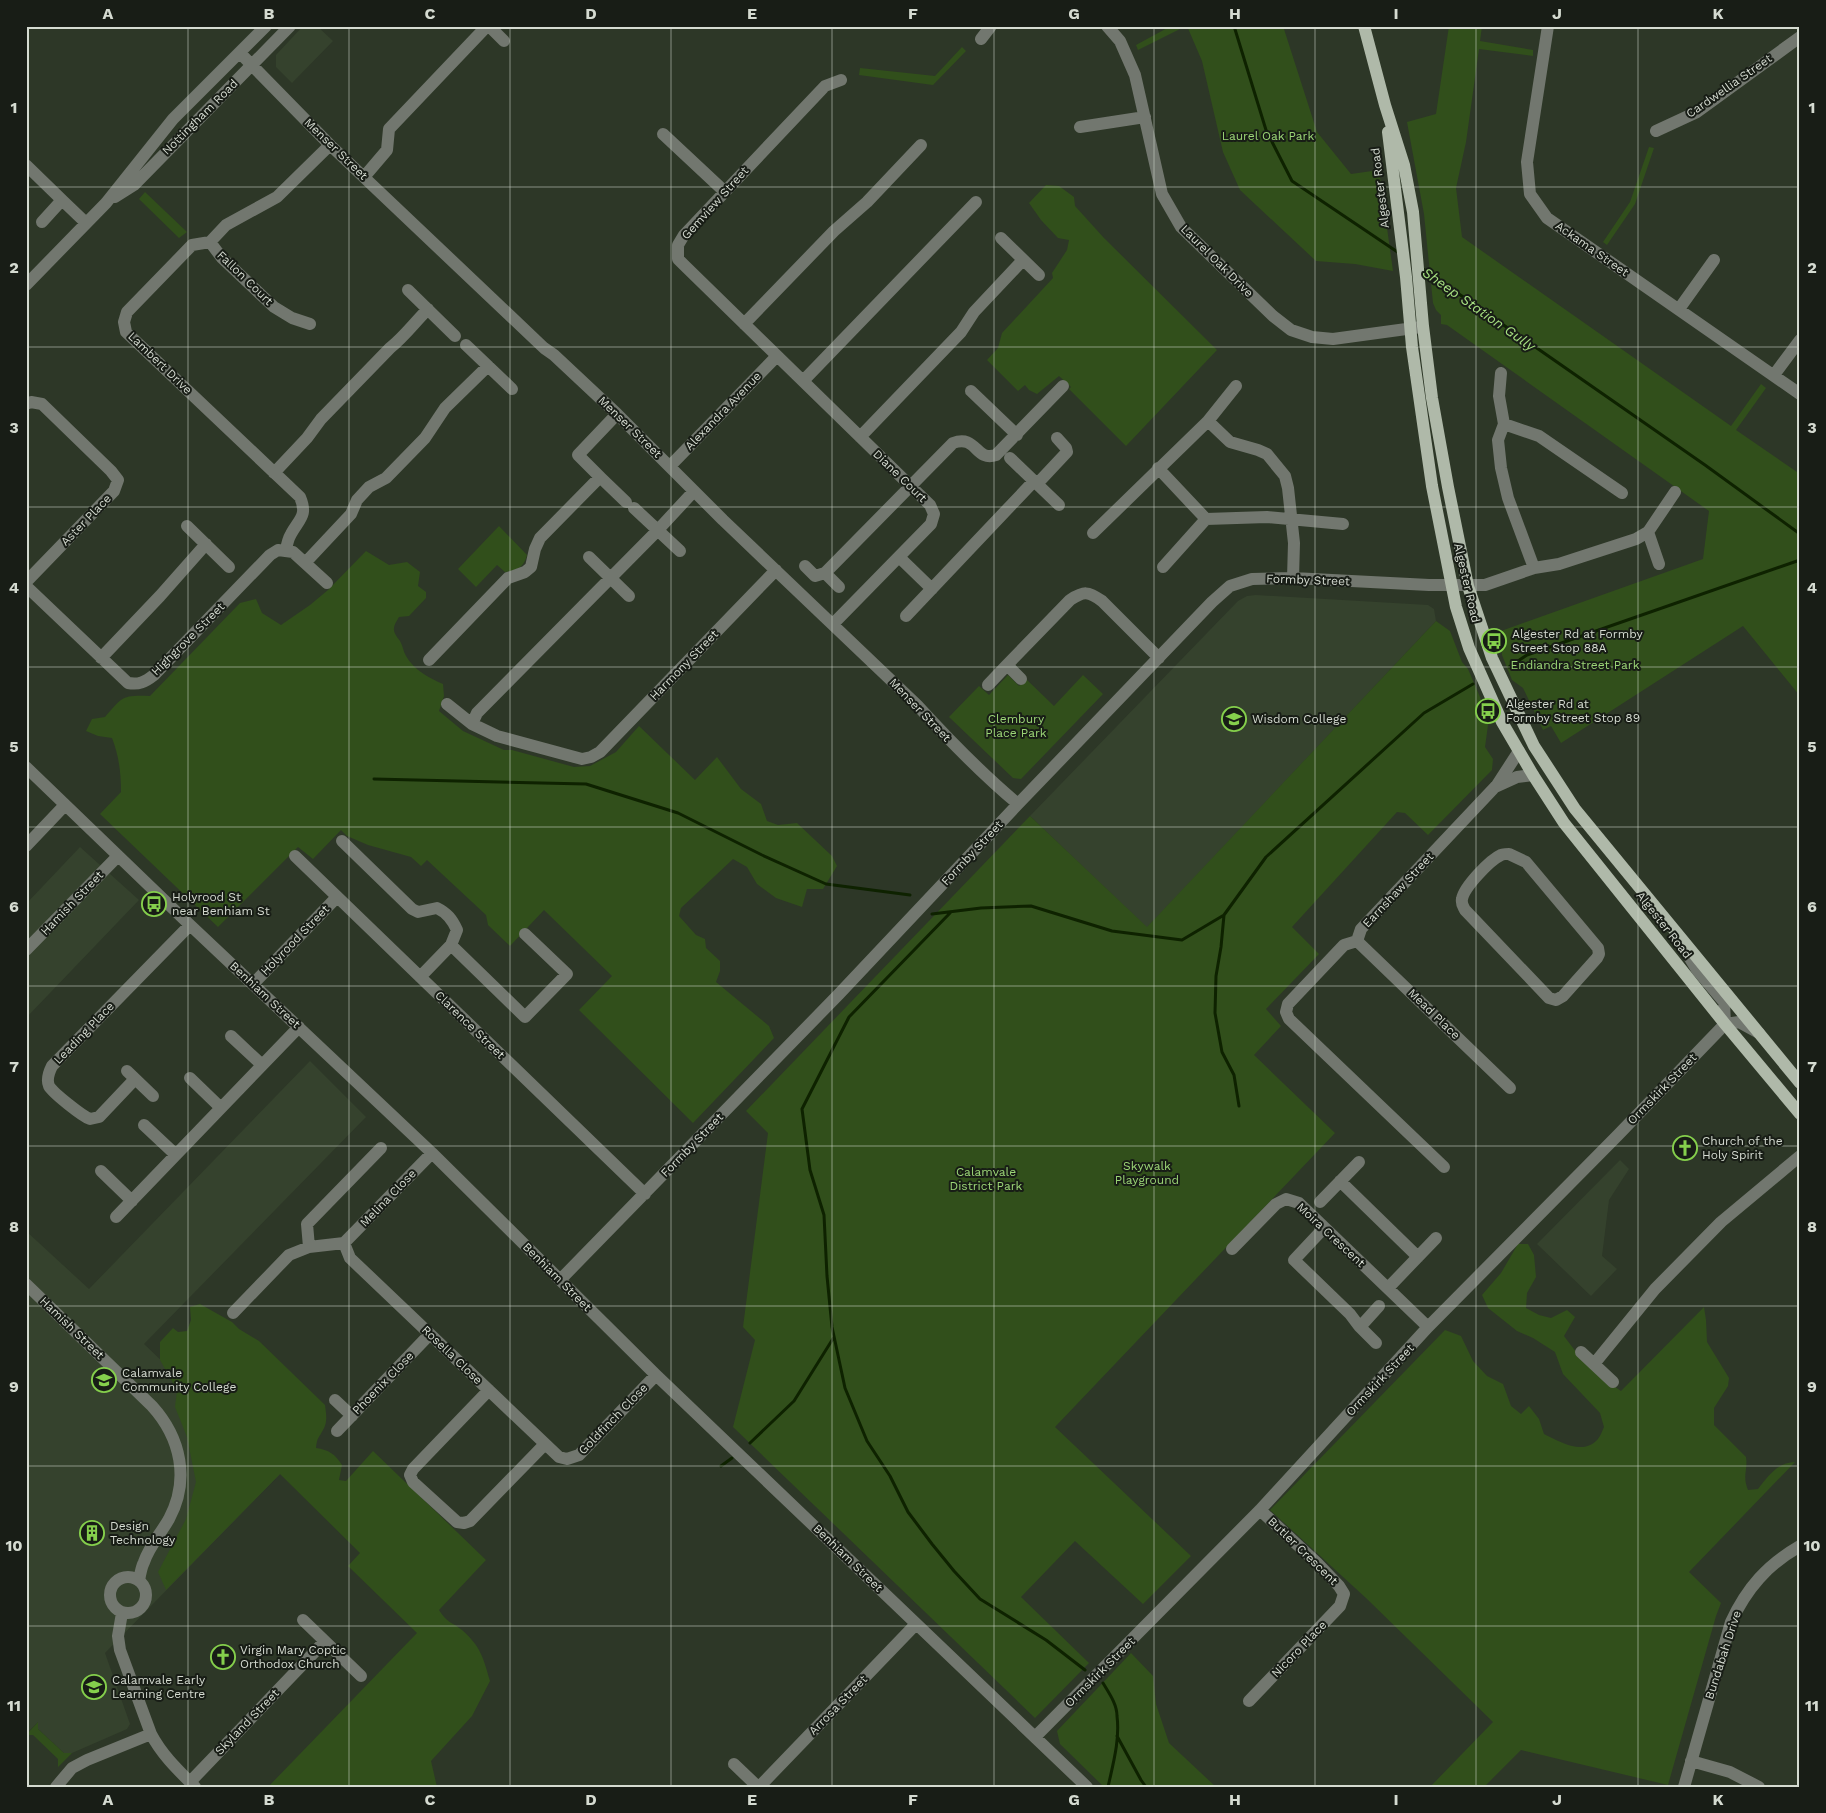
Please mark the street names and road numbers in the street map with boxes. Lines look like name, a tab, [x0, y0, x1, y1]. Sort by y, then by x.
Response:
street label: Cardwellia Street	[1684, 51, 1774, 121]
street label: Nottingham Road	[159, 76, 241, 158]
street label: Menser Street	[301, 115, 371, 183]
street label: Algester Road	[1368, 147, 1392, 229]
street label: Gemview Street	[679, 164, 751, 242]
street label: Ackama Street	[1553, 219, 1631, 279]
street label: Laurel Oak Drive	[1178, 222, 1256, 300]
street label: Fallon Court	[214, 248, 276, 308]
street label: Lambert Drive	[125, 329, 195, 397]
street label: Alexandra Avenue	[682, 369, 764, 453]
street label: Menser Street	[595, 393, 665, 461]
street label: Diane Court	[870, 447, 930, 505]
street label: Aster Place	[58, 491, 114, 549]
street label: Algester Road	[1451, 542, 1483, 624]
street label: Formby Street	[1266, 572, 1350, 588]
street label: Highgrove Street	[149, 600, 227, 678]
street label: Harmony Street	[647, 627, 721, 703]
street label: Menser Street	[886, 675, 954, 745]
street label: Formby Street	[938, 818, 1006, 888]
street label: Earnshaw Street	[1360, 850, 1436, 930]
street label: Hamish Street	[38, 868, 106, 938]
street label: Algester Road	[1633, 889, 1695, 961]
street label: Holyrood Street	[258, 902, 332, 978]
street label: Benhiam Street	[227, 959, 303, 1031]
street label: Mead Place	[1405, 986, 1463, 1042]
street label: Clarence Street	[432, 988, 508, 1062]
street label: Leading Place	[51, 999, 117, 1067]
street label: Ormskirk Street	[1625, 1051, 1699, 1127]
street label: Formby Street	[658, 1110, 726, 1180]
street label: Melina Close	[357, 1166, 419, 1230]
street label: Moira Crescent	[1294, 1200, 1368, 1270]
street label: Benhiam Street	[520, 1240, 594, 1314]
street label: Hamish Street	[37, 1294, 107, 1362]
street label: Rosella Close	[419, 1323, 485, 1387]
street label: Ormskirk Street	[1343, 1341, 1417, 1419]
street label: Phoenix Close	[349, 1349, 417, 1417]
street label: Goldfinch Close	[576, 1381, 650, 1457]
street label: Butler Crescent	[1265, 1514, 1341, 1588]
street label: Benhiam Street	[810, 1521, 886, 1595]
street label: Bundabah Drive	[1702, 1609, 1744, 1701]
street label: Nicoro Place	[1268, 1618, 1330, 1680]
street label: Ormskirk Street	[1062, 1634, 1138, 1710]
street label: Arrosa Street	[806, 1672, 870, 1738]
street label: Skyland Street	[212, 1686, 282, 1758]

